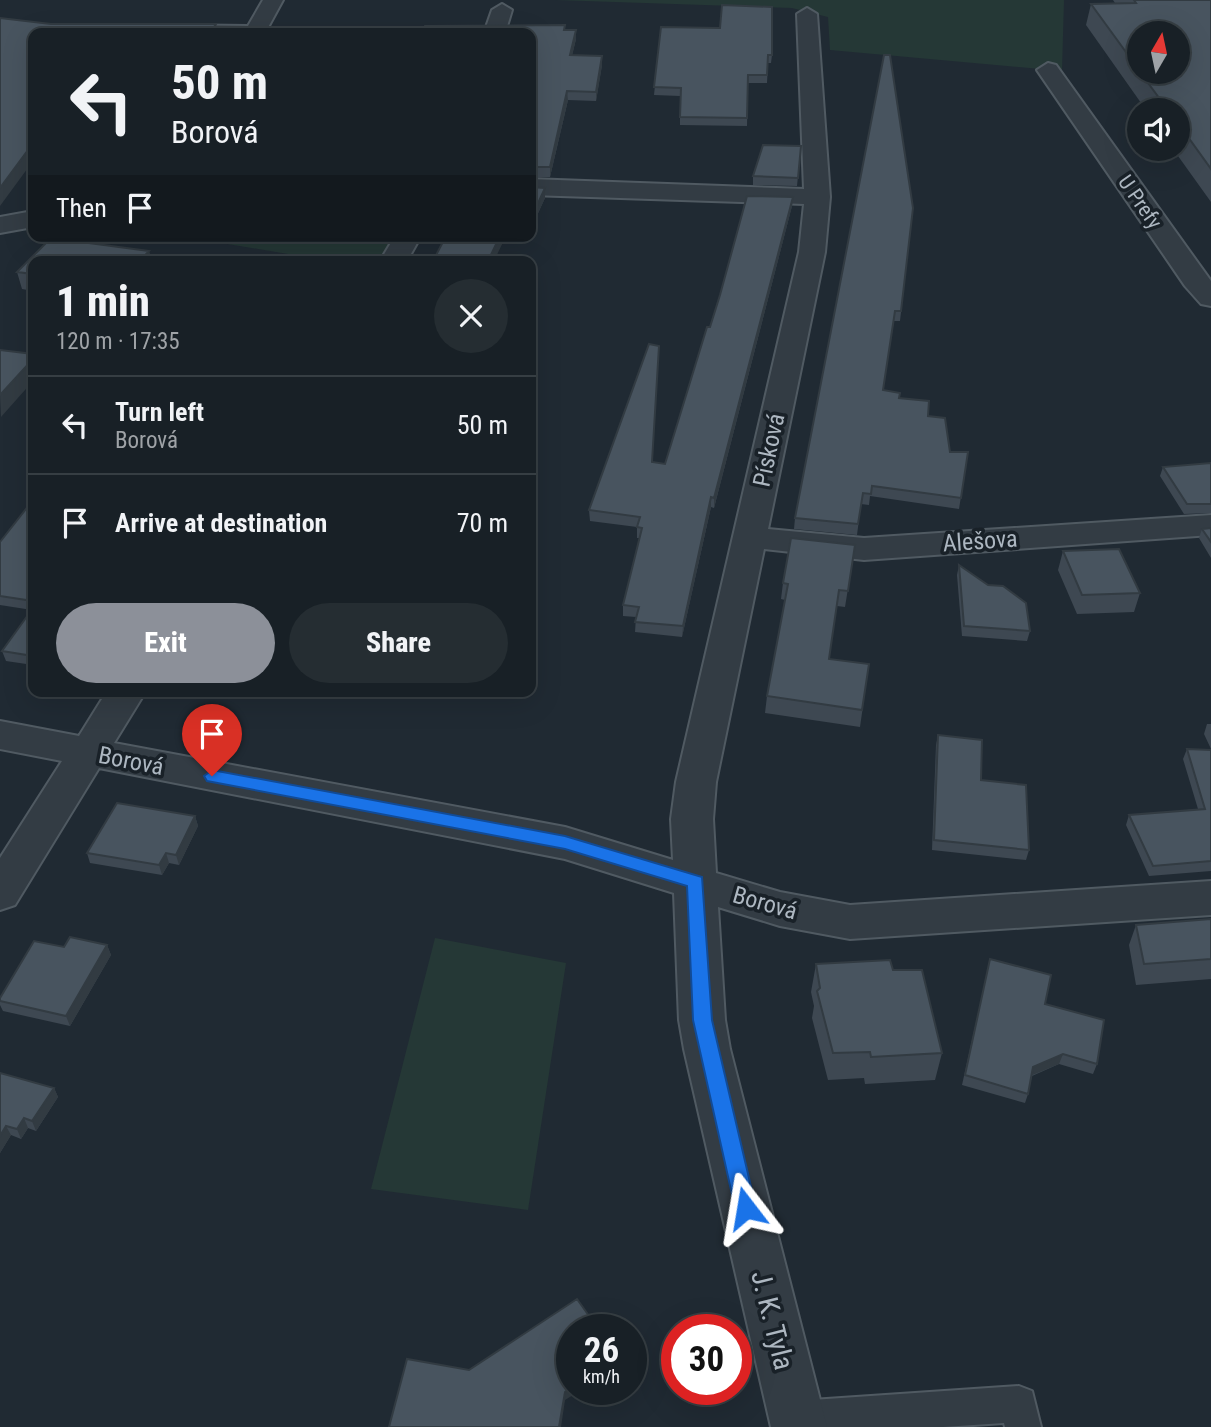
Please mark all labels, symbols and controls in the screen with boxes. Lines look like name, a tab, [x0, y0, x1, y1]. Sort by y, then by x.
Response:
north arrow	[1127, 21, 1190, 84]
map controls	[1127, 21, 1190, 161]
text: 50 m	[171, 54, 268, 111]
icon: left	[56, 56, 147, 147]
button: sound	[1127, 98, 1190, 161]
text: Borová	[171, 113, 259, 151]
street label: U Prefy	[1113, 171, 1167, 234]
icon: arrive	[121, 189, 159, 227]
text: Then	[56, 193, 107, 223]
text: 1 min	[56, 277, 150, 326]
button: close	[434, 279, 508, 353]
text: 120 m · 17:35	[56, 328, 180, 355]
text: Turn left	[115, 397, 204, 427]
icon: left	[56, 406, 94, 444]
text: 50 m	[457, 410, 508, 440]
street label: Písková	[748, 411, 790, 489]
text: Borová	[115, 427, 178, 454]
icon: arrive	[56, 504, 94, 542]
text: Arrive at destination	[115, 508, 327, 538]
text: 70 m	[457, 508, 508, 538]
street label: Alešova	[942, 524, 1018, 558]
button: Exit	[56, 603, 275, 683]
button: Share	[289, 603, 508, 683]
pin	[182, 704, 242, 776]
icon: arrive	[193, 715, 231, 753]
street label: Borová	[96, 741, 166, 781]
street label: Borová	[730, 880, 800, 926]
position arrow	[709, 1171, 783, 1245]
street label: J. K. Tyla	[744, 1267, 801, 1373]
speed limit sign: 30	[661, 1314, 752, 1405]
text: 26	[584, 1330, 619, 1371]
text: km/h	[583, 1366, 620, 1387]

